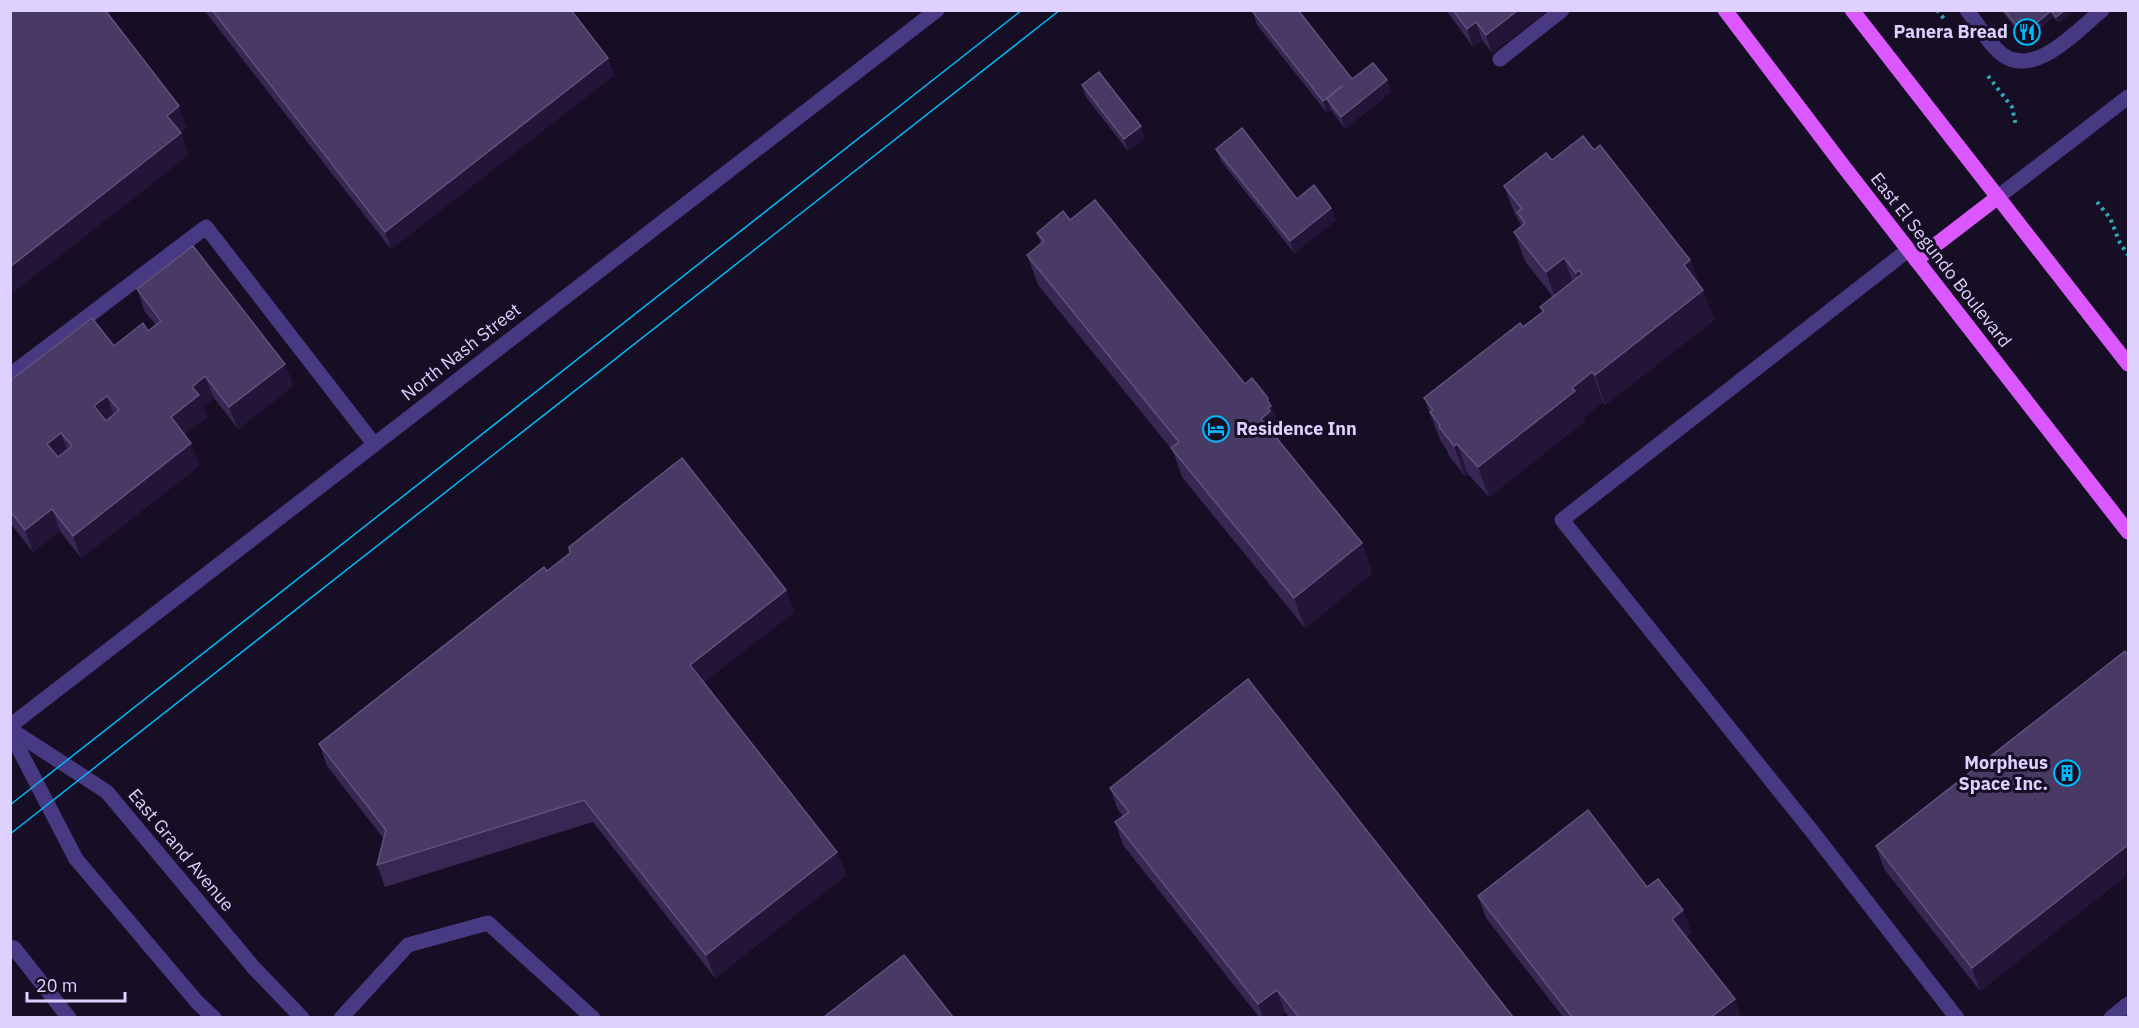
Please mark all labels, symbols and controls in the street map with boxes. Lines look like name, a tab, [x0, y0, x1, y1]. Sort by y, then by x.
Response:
restaurant icon: Panera Bread	[2012, 17, 2042, 47]
place label: Panera Bread	[1893, 20, 2008, 43]
street label: East El Segundo Boulevard	[1866, 168, 2017, 352]
street label: North Nash Street	[396, 298, 525, 405]
hotel icon: Residence Inn	[1201, 414, 1231, 444]
place label: Residence Inn	[1236, 417, 1357, 440]
place label: Morpheus Space Inc.	[1959, 751, 2048, 795]
building icon: Morpheus Space Inc.	[2052, 758, 2082, 788]
street label: East Grand Avenue	[123, 784, 239, 916]
scale bar	[27, 965, 124, 1003]
text: 20 m	[36, 974, 78, 997]

